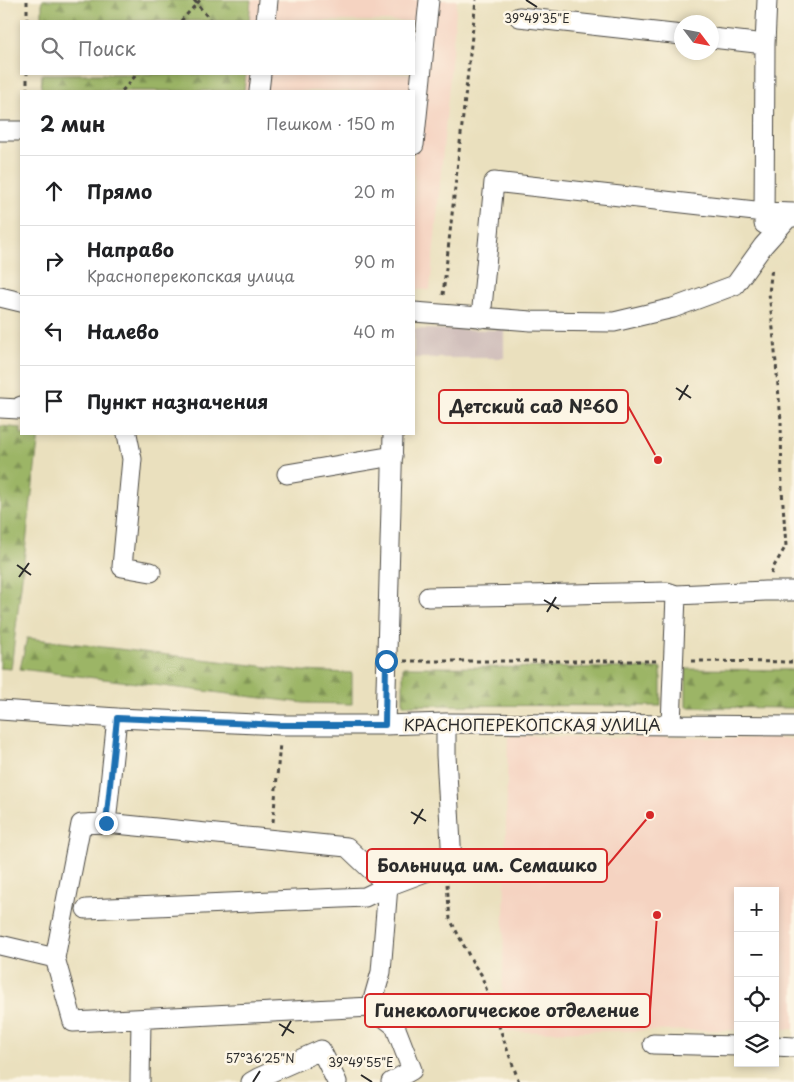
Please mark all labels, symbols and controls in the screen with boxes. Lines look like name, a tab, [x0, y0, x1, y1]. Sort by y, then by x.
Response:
text: 39°49'35"E	[504, 9, 570, 27]
north arrow	[674, 15, 719, 60]
search box	[20, 20, 415, 75]
icon: search	[38, 34, 66, 62]
text: Поиск	[78, 34, 136, 62]
text: 2 мин	[40, 107, 105, 139]
text: Пешком · 150 m	[266, 111, 395, 135]
icon: ahead	[40, 177, 68, 205]
text: Прямо	[87, 177, 152, 205]
text: 20 m	[354, 179, 395, 203]
text: Направо	[87, 235, 174, 263]
icon: right	[40, 247, 68, 275]
text: 90 m	[354, 249, 395, 273]
text: Красноперекопская улица	[87, 263, 295, 287]
icon: left	[40, 317, 68, 345]
text: Налево	[87, 317, 159, 345]
text: 40 m	[353, 319, 395, 343]
icon: arrive	[40, 387, 68, 415]
text: Пункт назначения	[87, 387, 268, 415]
callout: Детский сад №60	[439, 390, 628, 423]
text: Детский сад №60	[449, 392, 618, 419]
route start	[375, 650, 398, 673]
street label: КРАСНОПЕРЕКОПСКАЯ УЛИЦА	[404, 712, 660, 736]
route end	[95, 812, 118, 835]
callout: Больница им. Семашко	[367, 849, 607, 882]
text: Больница им. Семашко	[377, 851, 597, 878]
map controls	[734, 887, 779, 1067]
button: +	[734, 887, 779, 932]
button: −	[734, 932, 779, 977]
button: locate	[734, 977, 779, 1022]
callout: Гинекологическое отделение	[365, 994, 650, 1027]
text: Гинекологическое отделение	[375, 996, 640, 1023]
button: layers	[734, 1022, 779, 1067]
text: 57°36'25"N	[225, 1049, 295, 1067]
text: 39°49'55"E	[328, 1053, 394, 1071]

